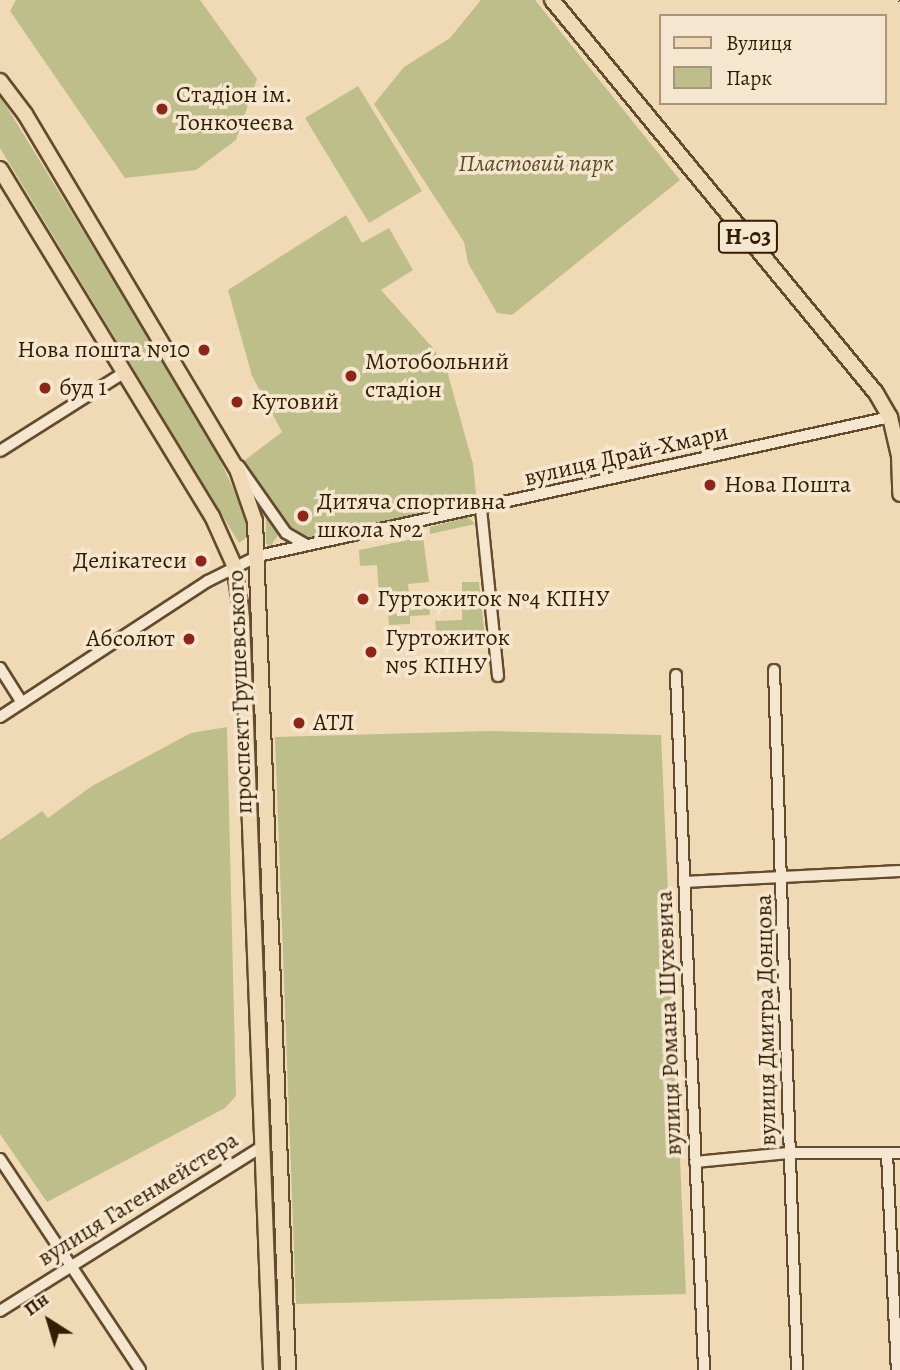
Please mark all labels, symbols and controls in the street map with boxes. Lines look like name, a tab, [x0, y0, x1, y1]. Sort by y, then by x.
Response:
legend	[659, 14, 886, 105]
text: Вулиця	[726, 29, 792, 57]
text: Парк	[726, 64, 772, 92]
place label: Стадіон ім. Тонкочеєва	[176, 81, 294, 137]
marker: Стадіон ім. Тонкочеєва	[154, 101, 170, 117]
park label: Пластовий парк	[458, 150, 614, 178]
road number: Н-03	[716, 218, 780, 256]
place label: Нова пошта №10	[17, 336, 190, 364]
marker: Нова пошта №10	[196, 342, 212, 358]
place label: Мотобольний стадіон	[365, 348, 509, 404]
marker: Мотобольний стадіон	[343, 368, 359, 384]
place label: буд 1	[59, 374, 107, 402]
marker: буд 1	[37, 380, 53, 396]
place label: Кутовий	[251, 388, 339, 416]
marker: Кутовий	[229, 394, 245, 410]
street label: вулиця Драй-Хмари	[521, 418, 731, 492]
place label: Нова Пошта	[724, 471, 851, 499]
marker: Нова Пошта	[702, 477, 718, 493]
place label: Дитяча спортивна школа №2	[317, 488, 506, 544]
marker: Дитяча спортивна школа №2	[295, 508, 311, 524]
place label: Делікатеси	[73, 547, 187, 575]
marker: Делікатеси	[193, 553, 209, 569]
street label: проспект Грушевського	[221, 569, 259, 815]
place label: Гуртожиток №4 КПНУ	[377, 585, 610, 613]
marker: Гуртожиток №4 КПНУ	[355, 591, 371, 607]
place label: Гуртожиток №5 КПНУ	[385, 624, 510, 680]
place label: Абсолют	[86, 625, 175, 653]
marker: Абсолют	[181, 631, 197, 647]
marker: Гуртожиток №5 КПНУ	[363, 644, 379, 660]
place label: АТЛ	[313, 709, 355, 737]
marker: АТЛ	[291, 715, 307, 731]
street label: вулиця Романа Шухевича	[650, 890, 688, 1156]
street label: вулиця Дмитра Донцова	[749, 894, 783, 1146]
street label: вулиця Гагенмейстера	[32, 1126, 244, 1272]
north arrow	[14, 1286, 84, 1356]
text: Пн	[19, 1286, 54, 1322]

